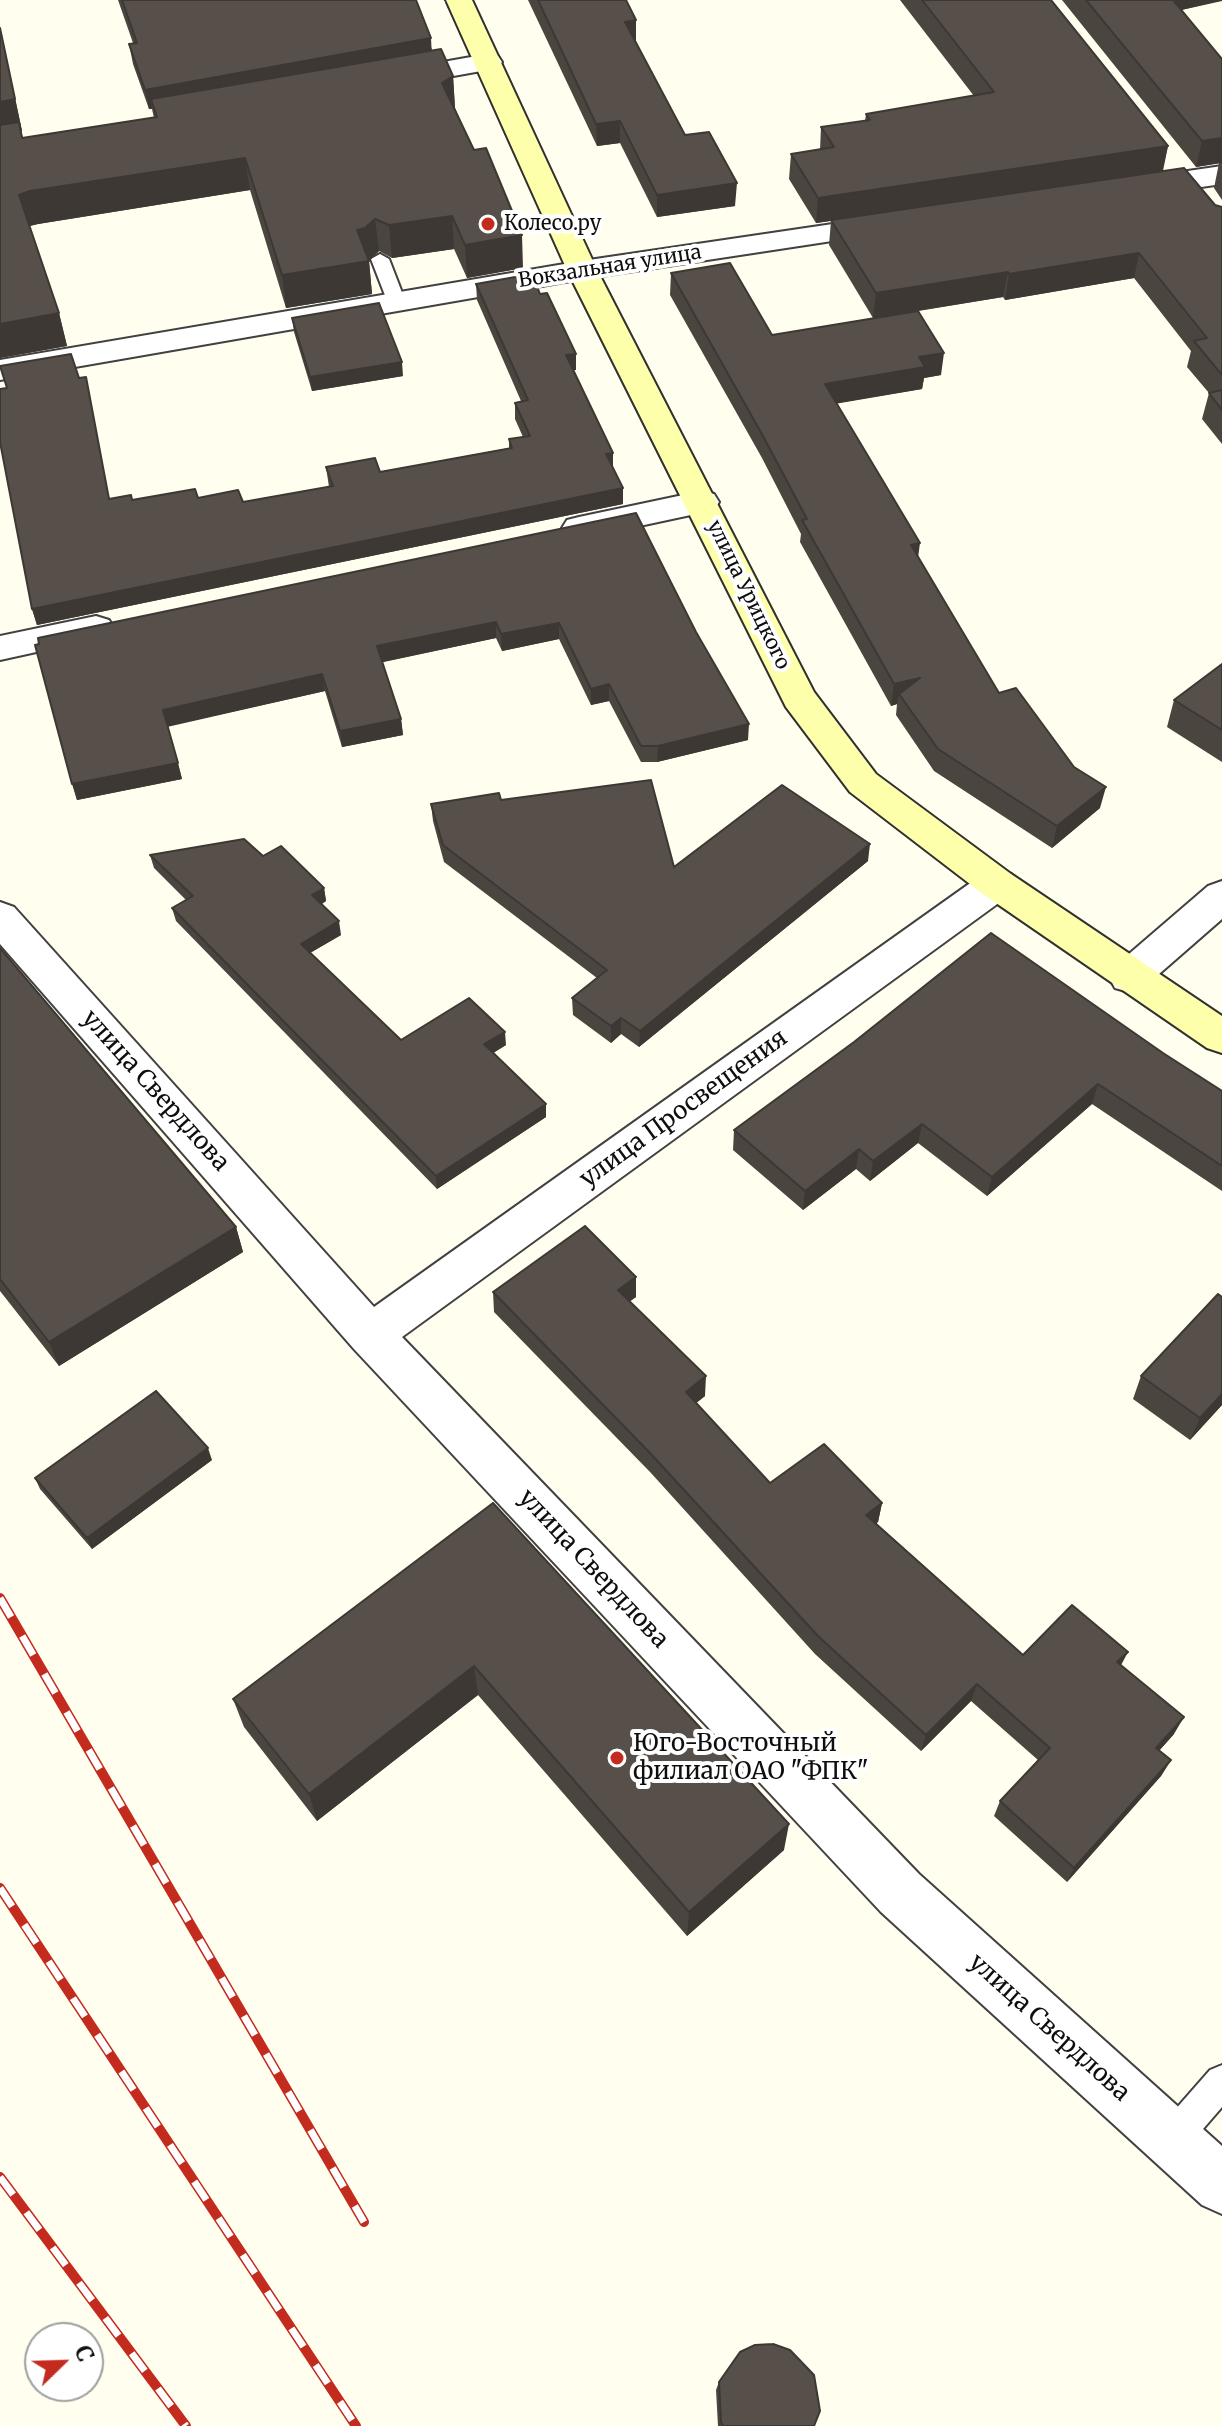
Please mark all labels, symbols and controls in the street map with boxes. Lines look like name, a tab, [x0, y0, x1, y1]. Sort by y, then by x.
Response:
place label: Колесо.ру	[504, 212, 601, 236]
marker: Колесо.ру	[479, 215, 497, 233]
street label: Вокзальная улица	[517, 241, 703, 293]
street label: улица Урицкого	[701, 516, 795, 674]
street label: улица Свердлова	[75, 1005, 235, 1177]
street label: улица Просвещения	[575, 1024, 793, 1194]
street label: улица Свердлова	[512, 1484, 674, 1654]
place label: Юго-Восточный филиал ОАО "ФПК"	[633, 1730, 869, 1786]
marker: Юго-Восточный филиал ОАО "ФПК"	[608, 1749, 626, 1767]
street label: улица Свердлова	[963, 1948, 1135, 2108]
north arrow	[24, 2322, 104, 2402]
text: С	[69, 2341, 100, 2366]

